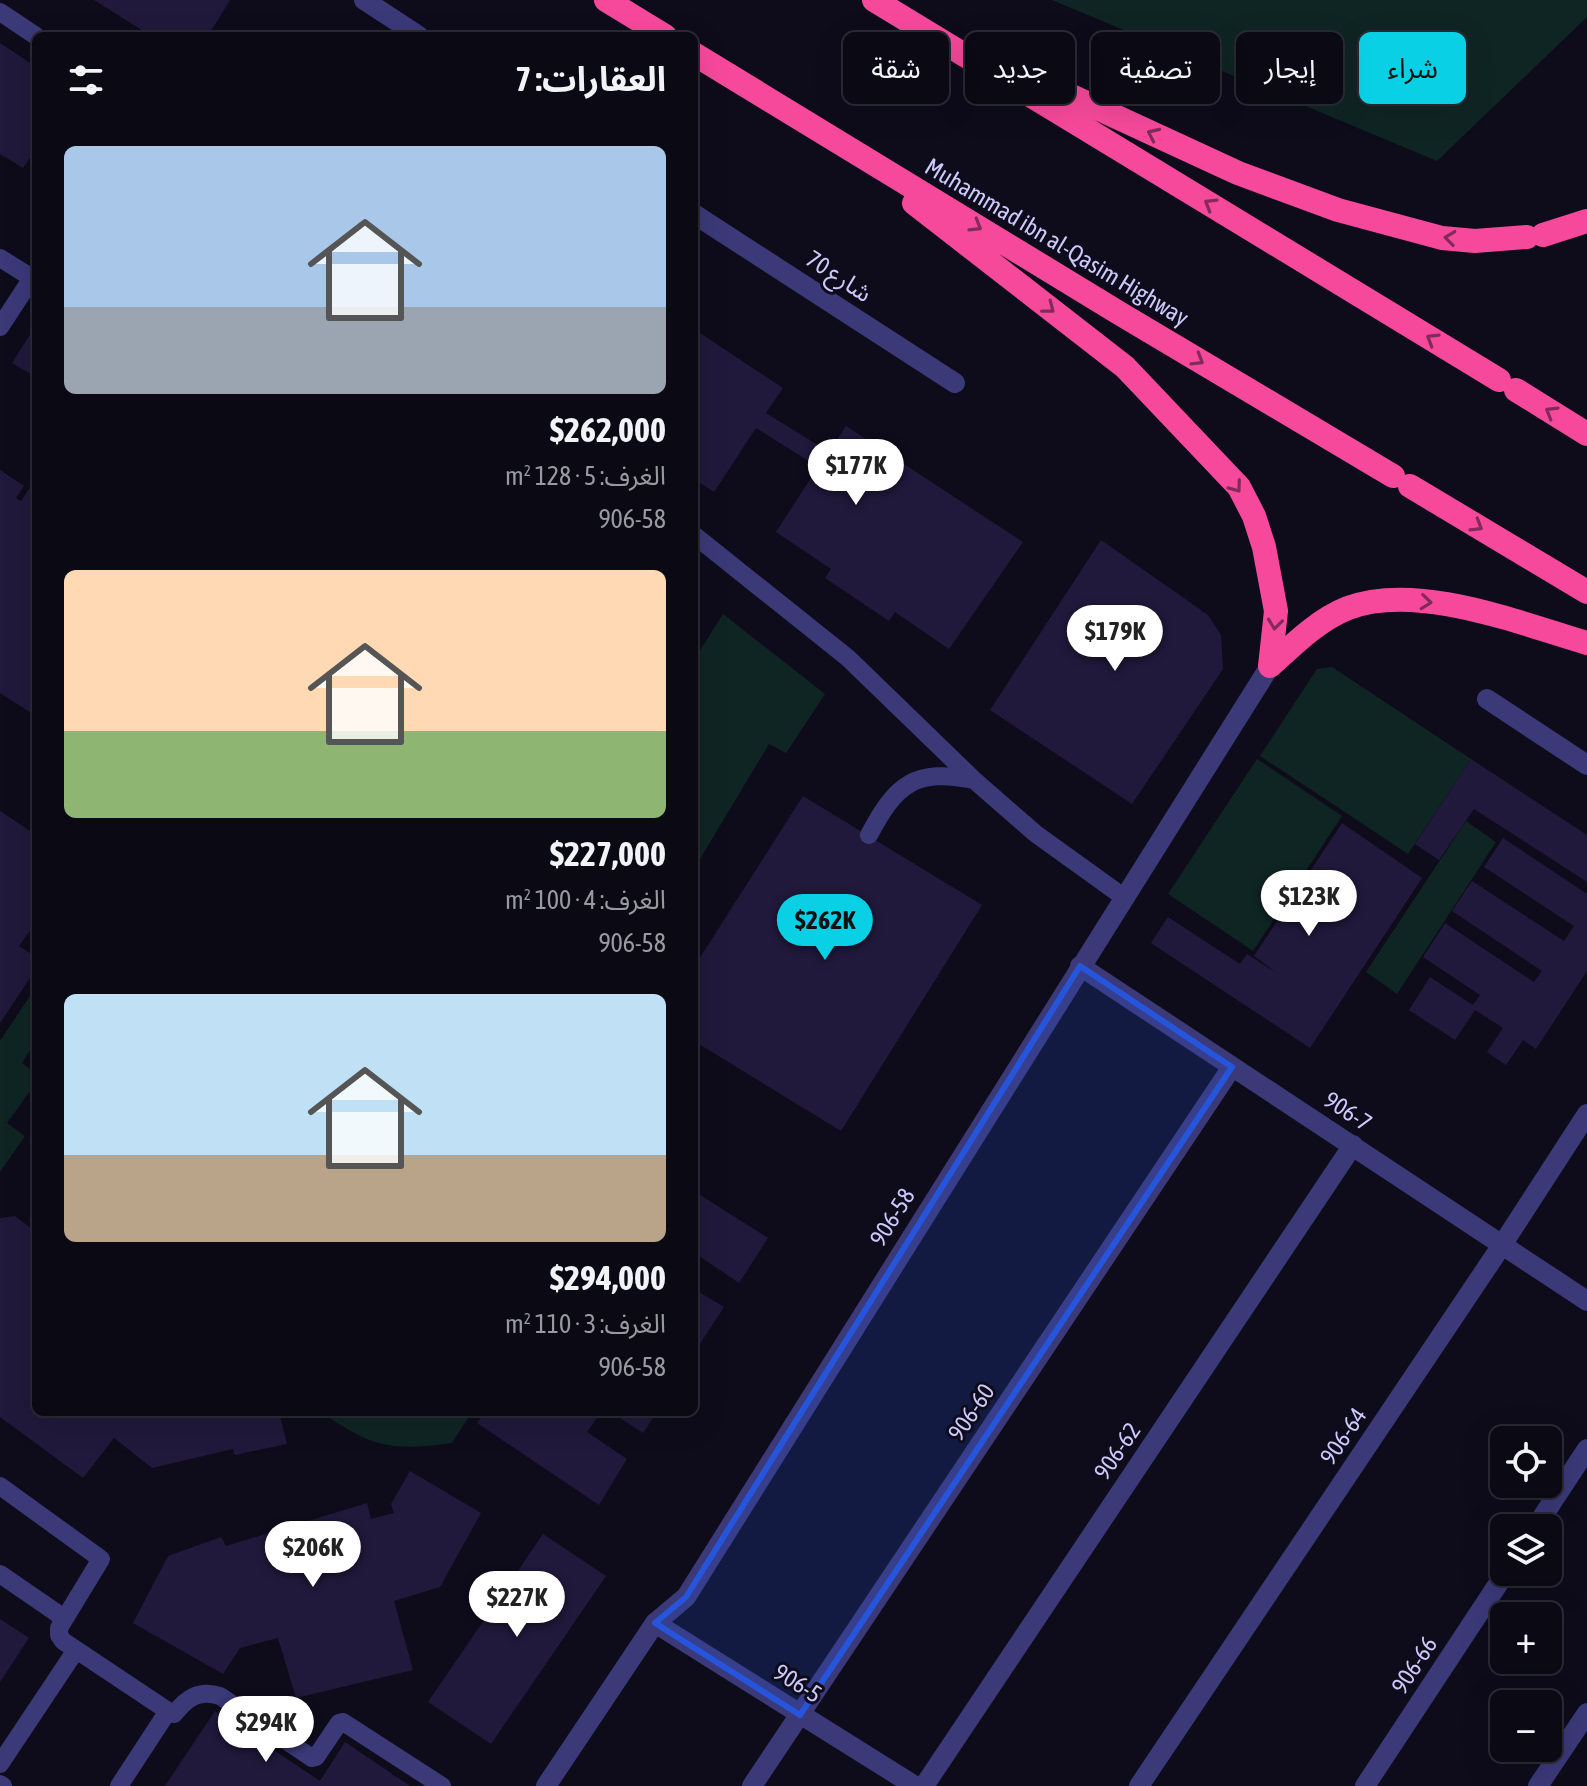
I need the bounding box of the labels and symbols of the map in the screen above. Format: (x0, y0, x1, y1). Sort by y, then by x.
one-way arrow (1146, 128, 1161, 144)
street label: Muhammad ibn al-Qasim Highway (920, 153, 1194, 332)
one-way arrow (1204, 198, 1219, 214)
one-way arrow (967, 216, 982, 231)
one-way arrow (1443, 230, 1456, 247)
street label: شارع 70 (799, 245, 877, 310)
one-way arrow (1040, 299, 1055, 313)
one-way arrow (1426, 334, 1441, 349)
one-way arrow (1189, 350, 1204, 366)
one-way arrow (1545, 406, 1560, 422)
pin: $177K (800, 439, 912, 507)
one-way arrow (1226, 478, 1241, 493)
one-way arrow (1468, 517, 1483, 532)
one-way arrow (1420, 593, 1433, 610)
pin: $179K (1059, 605, 1171, 673)
one-way arrow (1266, 618, 1283, 631)
pin: $123K (1253, 870, 1365, 938)
pin: $262K (769, 894, 881, 962)
street label: 906-7 (1319, 1086, 1377, 1136)
street label: 906-58 (864, 1183, 920, 1251)
street label: 906-60 (942, 1379, 1000, 1445)
street label: 906-64 (1314, 1403, 1372, 1469)
street label: 906-62 (1088, 1418, 1146, 1484)
pin: $206K (257, 1521, 369, 1589)
pin: $227K (461, 1571, 573, 1639)
street label: 906-66 (1386, 1631, 1442, 1699)
street label: 906-5 (769, 1658, 827, 1708)
pin: $294K (210, 1696, 322, 1764)

